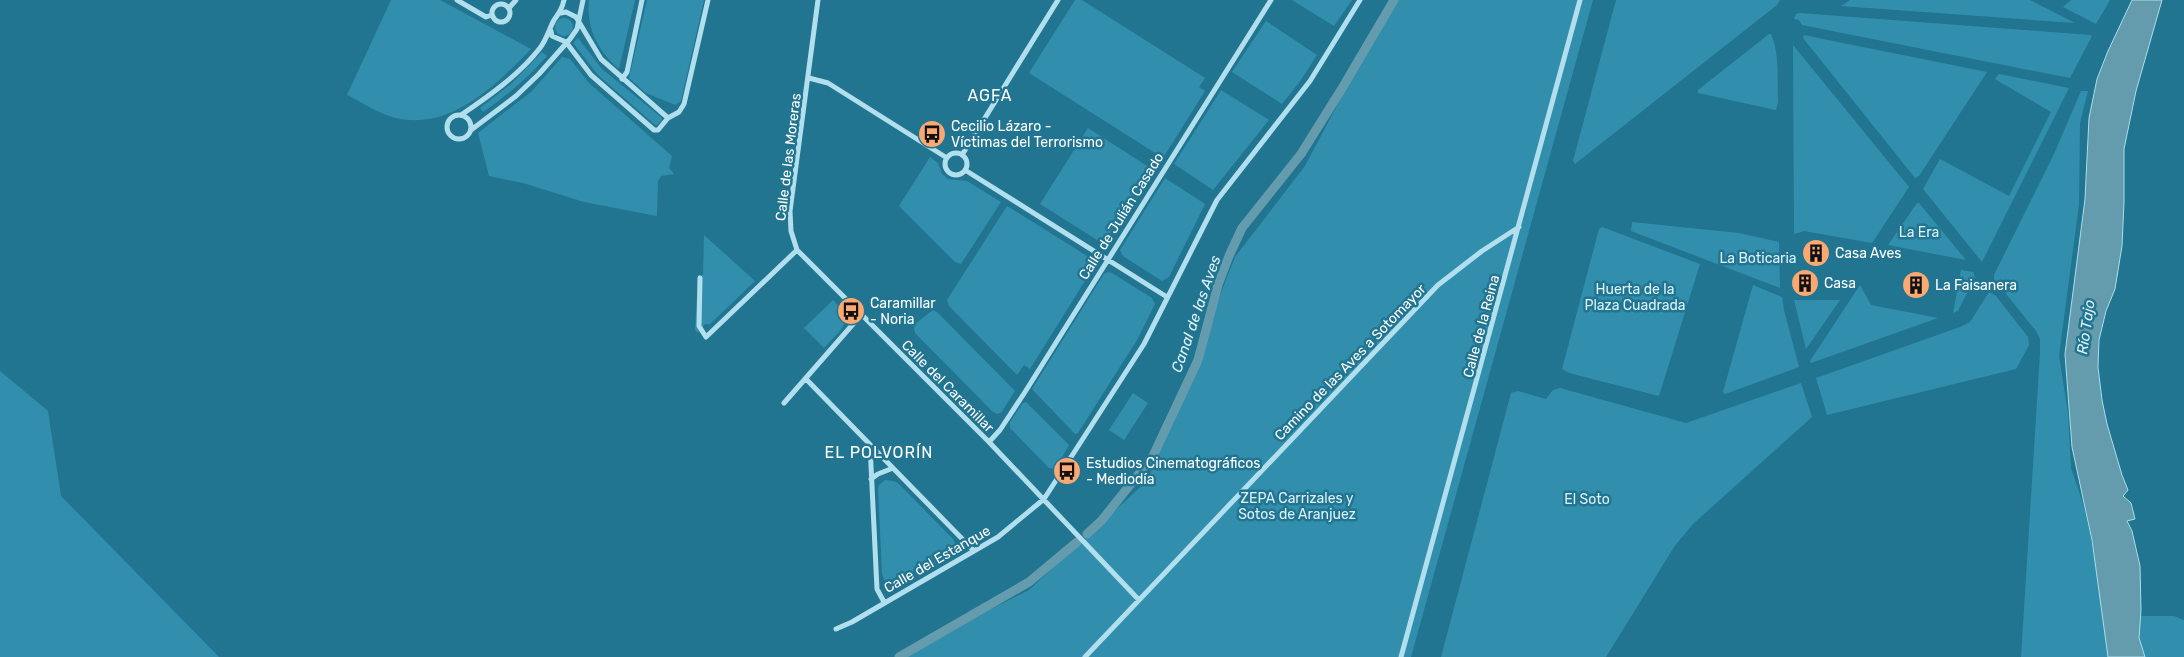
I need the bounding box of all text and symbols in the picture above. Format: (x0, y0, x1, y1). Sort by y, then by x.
district label: AGFA (968, 86, 1012, 105)
street label: Calle de las Moreras (772, 92, 805, 222)
place label: Cecilio Lázaro - Víctimas del Terrorismo (951, 118, 1103, 151)
bus stop icon: Cecilio Lázaro - Víctimas del Terrorismo (917, 119, 947, 149)
street label: Calle de Julián Casado (1075, 150, 1168, 283)
park label: La Era (1899, 224, 1939, 241)
building icon: Casa Aves (1801, 238, 1831, 268)
place label: Casa Aves (1835, 245, 1901, 262)
park label: La Boticaria (1719, 250, 1797, 267)
water label: Canal de las Aves (1168, 253, 1225, 375)
building icon: Casa (1790, 268, 1820, 298)
building icon: La Faisanera (1901, 270, 1931, 300)
street label: Calle de la Reina (1460, 273, 1503, 379)
place label: Casa (1824, 275, 1856, 292)
place label: La Faisanera (1935, 277, 2017, 294)
street label: Camino de las Aves a Sotomayor (1271, 280, 1430, 444)
park label: Huerta de la Plaza Cuadrada (1584, 281, 1686, 314)
place label: Caramillar - Noria (870, 295, 936, 328)
bus stop icon: Caramillar - Noria (836, 296, 866, 326)
water label: Río Tajo (2073, 298, 2099, 356)
street label: Calle del Caramillar (898, 337, 998, 437)
district label: EL POLVORÍN (825, 443, 933, 462)
place label: Estudios Cinematográficos - Mediodía (1086, 455, 1260, 488)
bus stop icon: Estudios Cinematográficos - Mediodía (1052, 456, 1082, 486)
park label: ZEPA Carrizales y Sotos de Aranjuez (1238, 490, 1356, 523)
park label: El Soto (1564, 491, 1610, 508)
street label: Calle del Estanque (881, 522, 994, 597)

